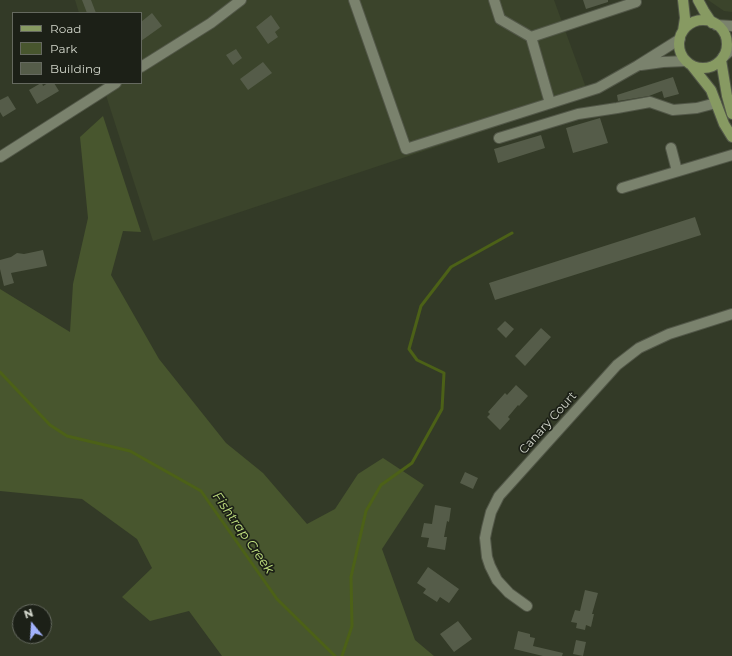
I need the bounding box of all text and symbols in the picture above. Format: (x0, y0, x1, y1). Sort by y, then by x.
legend (12, 12, 142, 84)
text: Road (50, 21, 81, 36)
text: Park (50, 41, 77, 56)
text: Building (50, 61, 101, 76)
street label: Canary Court (516, 389, 580, 457)
water label: Fishtrap Creek (209, 489, 277, 577)
north arrow (12, 604, 52, 644)
text: N (22, 606, 35, 622)

